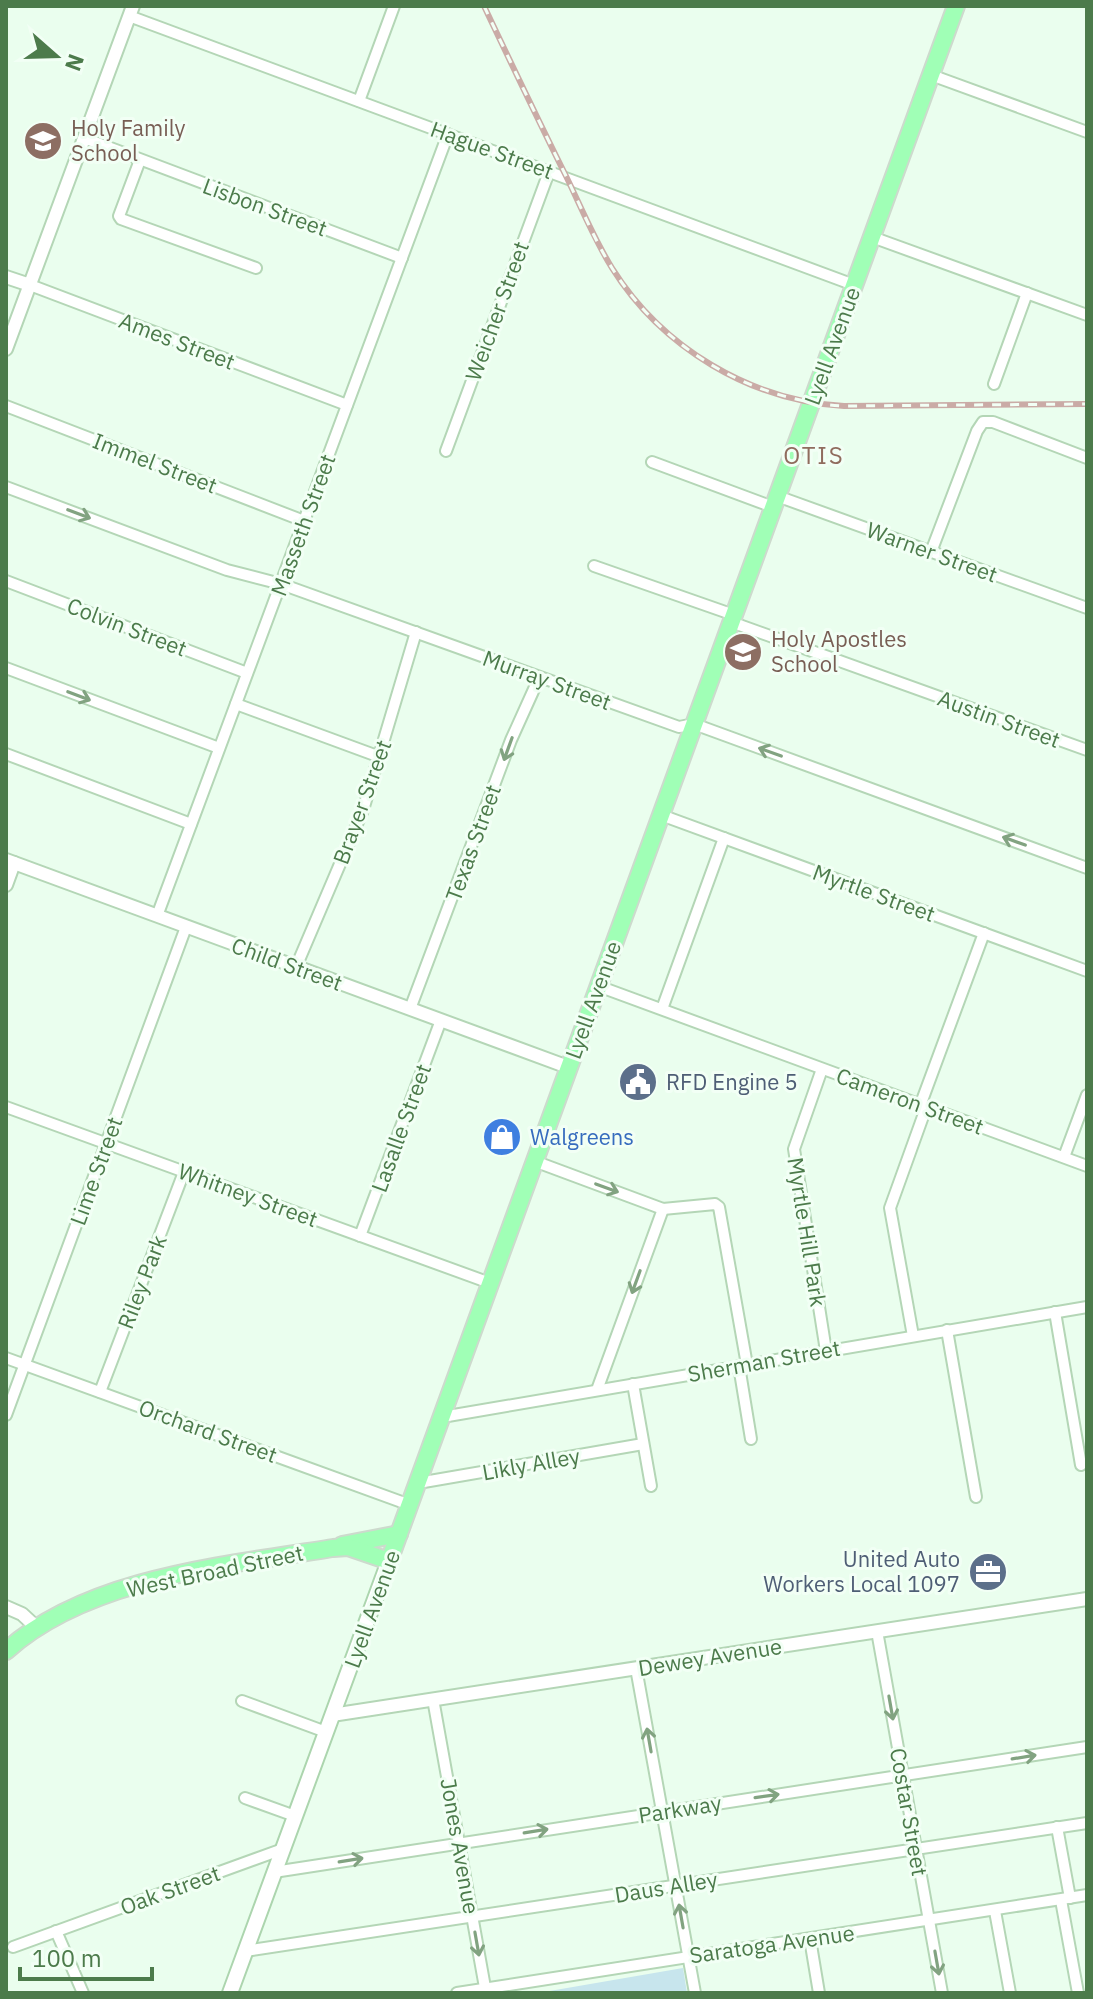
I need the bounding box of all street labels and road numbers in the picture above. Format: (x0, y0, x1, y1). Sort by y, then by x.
street label: Hague Street (427, 114, 558, 185)
street label: Lisbon Street (199, 171, 331, 242)
street label: Weicher Street (458, 237, 535, 384)
street label: Lyell Avenue (797, 283, 866, 409)
street label: Ames Street (115, 305, 239, 376)
street label: Immel Street (89, 426, 221, 500)
street label: Masseth Street (263, 450, 342, 600)
street label: Warner Street (863, 514, 1002, 589)
street label: Colvin Street (63, 590, 191, 663)
street label: Murray Street (479, 643, 615, 716)
street label: Austin Street (934, 683, 1064, 754)
street label: Brayer Street (326, 736, 397, 868)
street label: Texas Street (438, 780, 507, 905)
street label: Myrtle Street (809, 857, 939, 928)
street label: Child Street (228, 930, 347, 997)
street label: Lyell Avenue (558, 937, 627, 1063)
street label: Lasalle Street (364, 1060, 437, 1196)
street label: Cameron Street (832, 1060, 988, 1141)
street label: Lime Street (63, 1113, 129, 1229)
street label: Myrtle Hill Park (781, 1155, 834, 1309)
street label: Whitney Street (174, 1156, 322, 1233)
street label: Riley Park (110, 1230, 173, 1333)
street label: Sherman Street (685, 1333, 842, 1388)
street label: Orchard Street (135, 1392, 281, 1469)
street label: Likly Alley (480, 1441, 582, 1486)
street label: West Broad Street (124, 1538, 306, 1603)
street label: Lyell Avenue (337, 1546, 406, 1672)
street label: Dewey Avenue (636, 1631, 784, 1682)
street label: Costar Street (884, 1746, 935, 1878)
street label: Jones Avenue (434, 1776, 487, 1916)
street label: Parkway (636, 1788, 724, 1829)
street label: Oak Street (116, 1858, 224, 1921)
street label: Daus Alley (612, 1864, 719, 1909)
street label: Saratoga Avenue (688, 1918, 856, 1969)

